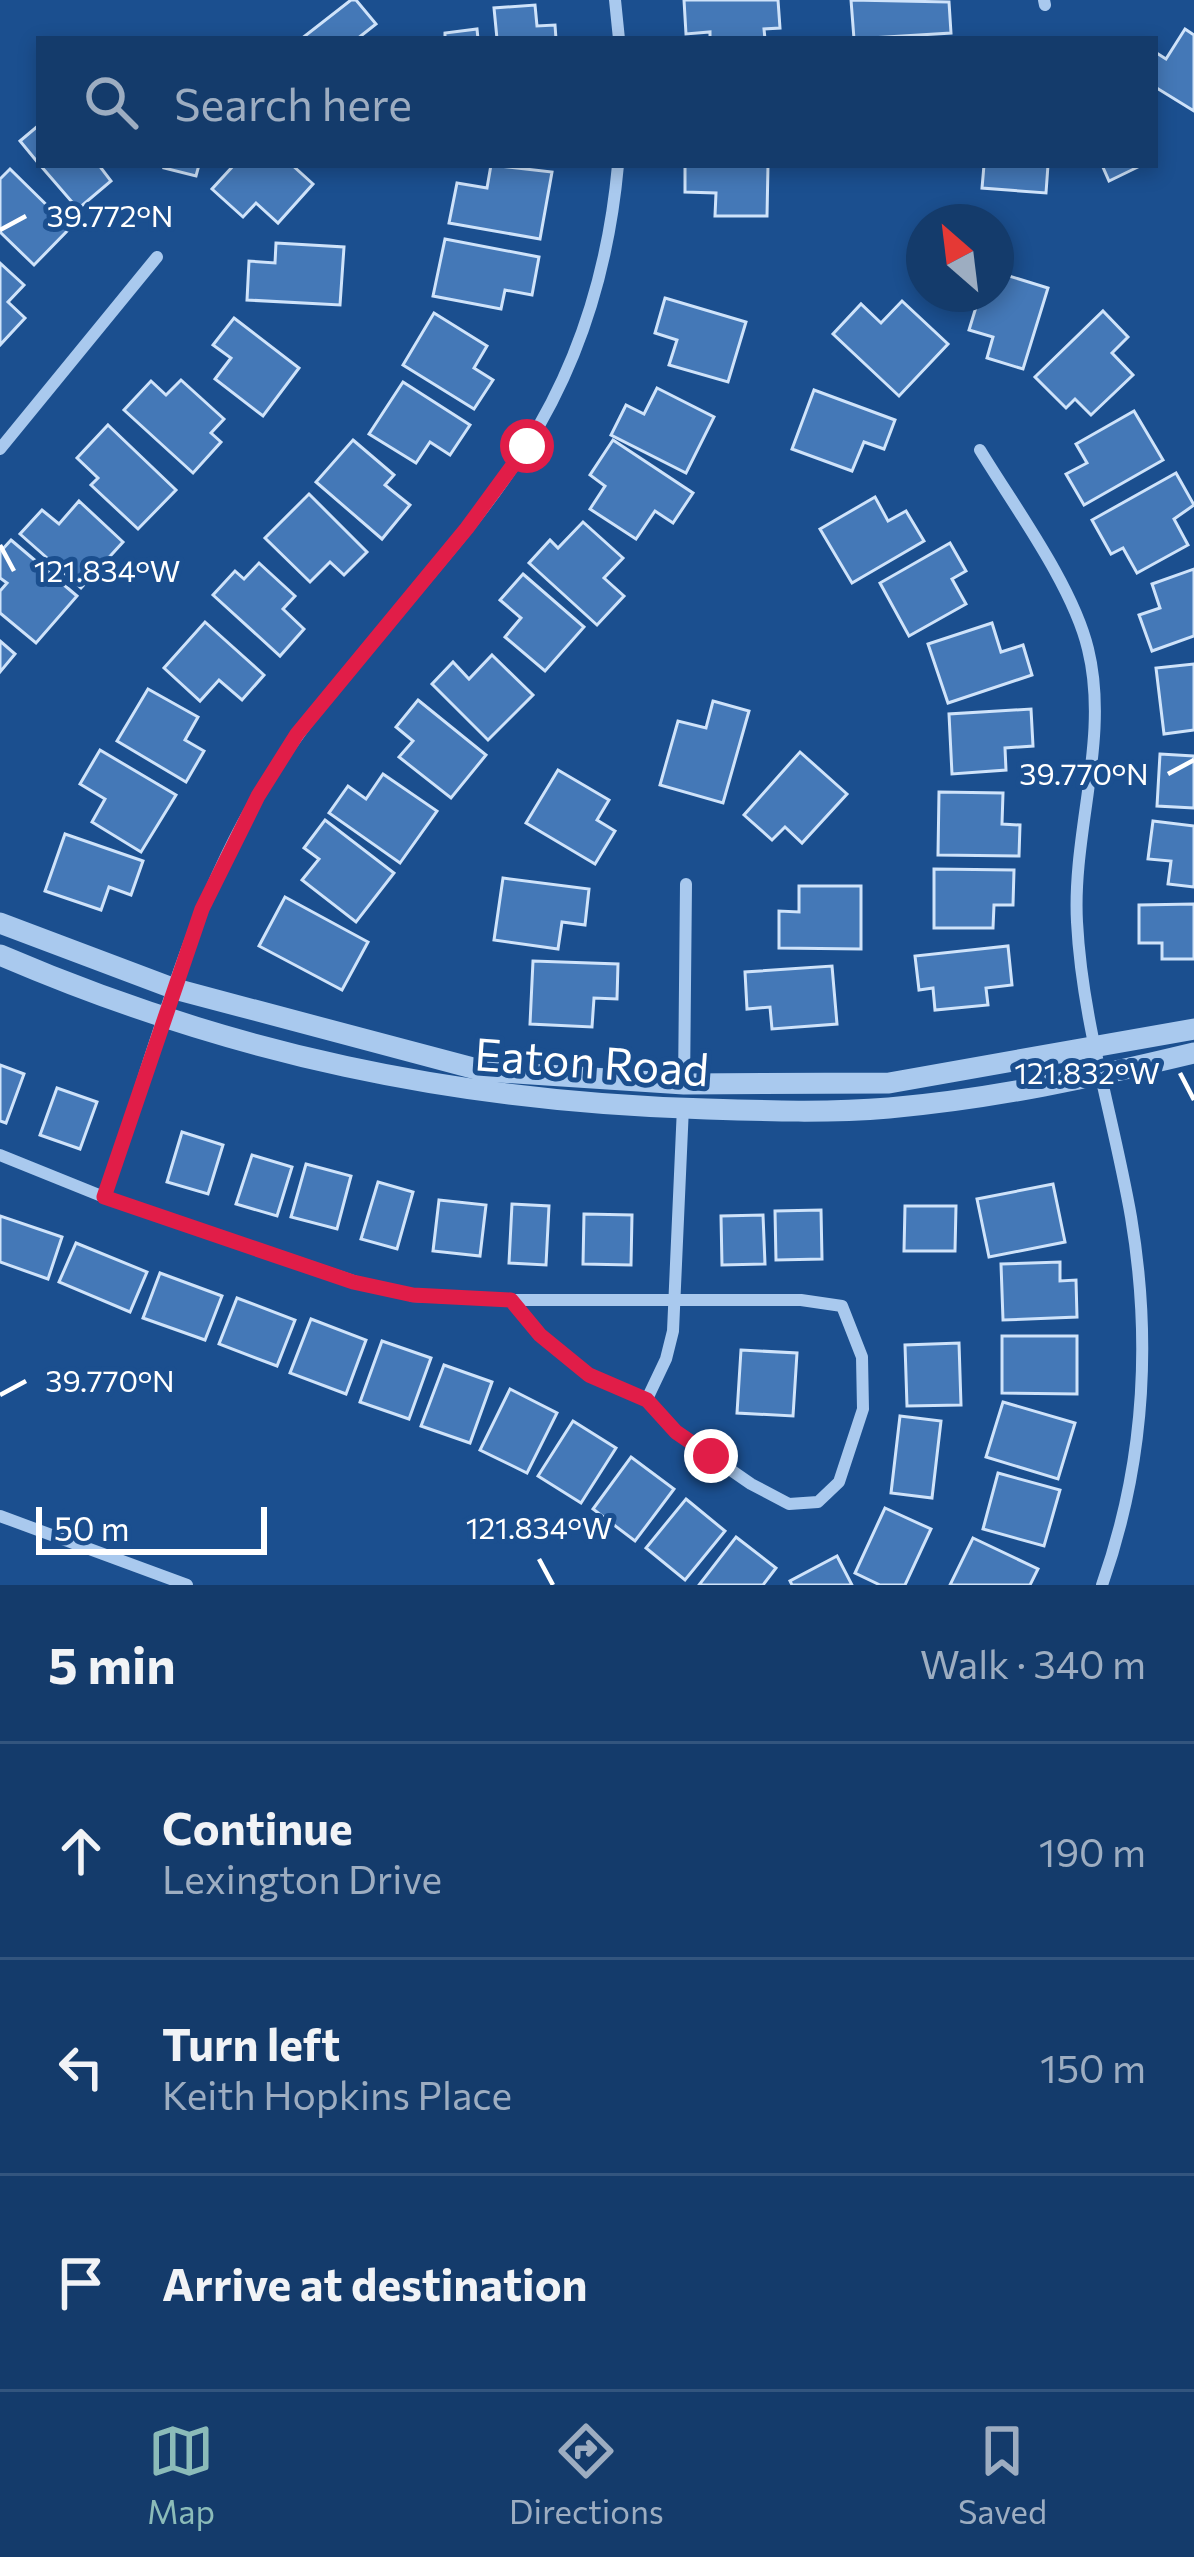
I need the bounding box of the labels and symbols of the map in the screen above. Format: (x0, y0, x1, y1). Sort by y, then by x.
text: 39.772°N (47, 196, 173, 233)
north arrow (906, 204, 1014, 312)
route start (500, 419, 554, 473)
text: 121.834°W (34, 551, 180, 588)
text: 39.770°N (1019, 754, 1149, 791)
street label: Eaton Road (473, 1024, 711, 1096)
text: 121.832°W (1014, 1053, 1160, 1090)
text: 39.770°N (45, 1361, 175, 1398)
route end (684, 1429, 738, 1483)
scale bar (36, 1501, 267, 1554)
text: 121.834°W (466, 1508, 612, 1545)

